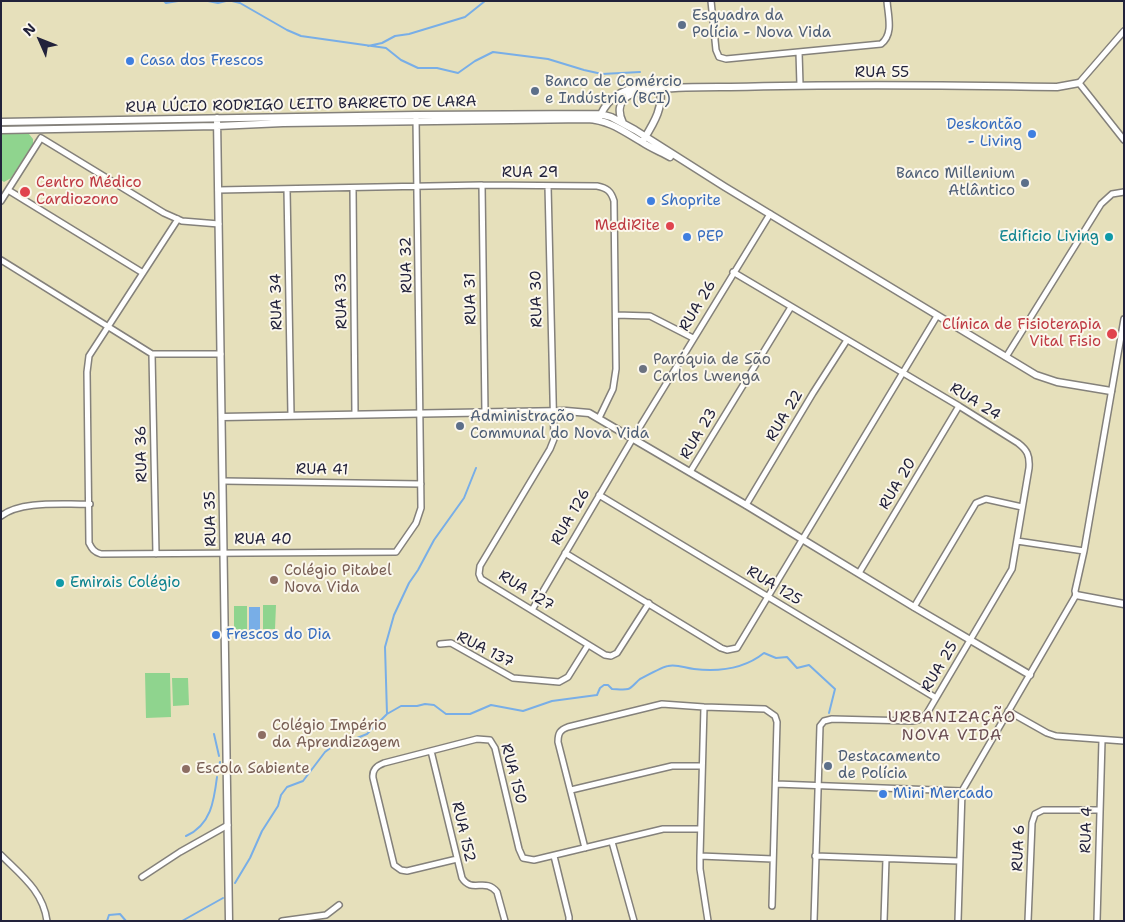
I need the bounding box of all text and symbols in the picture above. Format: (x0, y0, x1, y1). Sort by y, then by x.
place label: Esquadra da Polícia - Nova Vida (692, 7, 831, 42)
north arrow (15, 15, 65, 65)
text: N (19, 19, 40, 40)
marker: Esquadra da Polícia - Nova Vida (676, 19, 688, 31)
place label: Casa dos Frescos (140, 52, 264, 70)
marker: Casa dos Frescos (124, 55, 136, 67)
street label: RUA 55 (855, 64, 909, 82)
place label: Banco de Comércio e Indústria (BCI) (545, 73, 682, 108)
marker: Banco de Comércio e Indústria (BCI) (529, 85, 541, 97)
street label: RUA LÚCIO RODRIGO LEITO BARRETO DE LARA (125, 93, 477, 117)
place label: Deskontão - Living (946, 116, 1022, 151)
marker: Deskontão - Living (1026, 128, 1038, 140)
street label: RUA 29 (502, 164, 558, 182)
place label: Banco Millenium Atlântico (896, 165, 1015, 200)
place label: Centro Médico Cardiozono (36, 174, 142, 209)
marker: Banco Millenium Atlântico (1019, 177, 1031, 189)
marker: Centro Médico Cardiozono (18, 185, 32, 199)
place label: Shoprite (661, 192, 721, 210)
marker: Shoprite (645, 195, 657, 207)
place label: MediRite (595, 217, 660, 235)
marker: MediRite (664, 220, 676, 232)
place label: PEP (697, 228, 723, 246)
place label: Edificio Living (999, 228, 1099, 246)
marker: PEP (681, 231, 693, 243)
marker: Edificio Living (1103, 231, 1115, 243)
street label: RUA 32 (398, 237, 416, 293)
street label: RUA 30 (528, 270, 546, 328)
street label: RUA 34 (268, 273, 286, 331)
street label: RUA 33 (333, 273, 351, 329)
street label: RUA 31 (462, 273, 480, 325)
street label: RUA 26 (676, 277, 720, 335)
place label: Clínica de Fisioterapia Vital Fisio (942, 316, 1101, 351)
marker: Clínica de Fisioterapia Vital Fisio (1105, 327, 1119, 341)
place label: Paróquia de São Carlos Lwenga (653, 351, 771, 386)
marker: Paróquia de São Carlos Lwenga (637, 363, 649, 375)
street label: RUA 24 (946, 379, 1004, 425)
street label: RUA 22 (763, 387, 807, 445)
street label: RUA 23 (677, 405, 721, 463)
place label: Administração Communal do Nova Vida (470, 408, 649, 443)
marker: Administração Communal do Nova Vida (454, 420, 466, 432)
street label: RUA 36 (133, 425, 151, 483)
street label: RUA 20 (876, 455, 920, 513)
street label: RUA 41 (296, 461, 348, 479)
street label: RUA 126 (548, 486, 594, 548)
street label: RUA 35 (202, 491, 220, 547)
street label: RUA 40 (234, 531, 292, 549)
place label: Colégio Pitabel Nova Vida (284, 562, 392, 597)
street label: RUA 125 (743, 563, 805, 609)
street label: RUA 127 (495, 567, 557, 615)
place label: Emirais Colégio (70, 574, 180, 592)
marker: Colégio Pitabel Nova Vida (268, 574, 280, 586)
marker: Emirais Colégio (54, 577, 66, 589)
place label: Frescos do Dia (226, 626, 331, 644)
street label: RUA 137 (453, 628, 517, 672)
marker: Frescos do Dia (210, 629, 222, 641)
street label: RUA 25 (918, 638, 962, 696)
district label: URBANIZAÇÃO NOVA VIDA (886, 708, 1018, 746)
place label: Colégio Império da Aprendizagem (272, 717, 400, 752)
marker: Colégio Império da Aprendizagem (256, 729, 268, 741)
street label: RUA 150 (496, 742, 530, 806)
place label: Destacamento de Polícia (838, 748, 941, 783)
place label: Escola Sabiente (196, 760, 310, 778)
marker: Destacamento de Polícia (822, 760, 834, 772)
marker: Escola Sabiente (180, 763, 192, 775)
place label: Mini Mercado (893, 785, 993, 803)
marker: Mini Mercado (877, 788, 889, 800)
street label: RUA 152 (447, 800, 479, 864)
street label: RUA 4 (1077, 806, 1097, 854)
street label: RUA 6 (1009, 824, 1029, 872)

